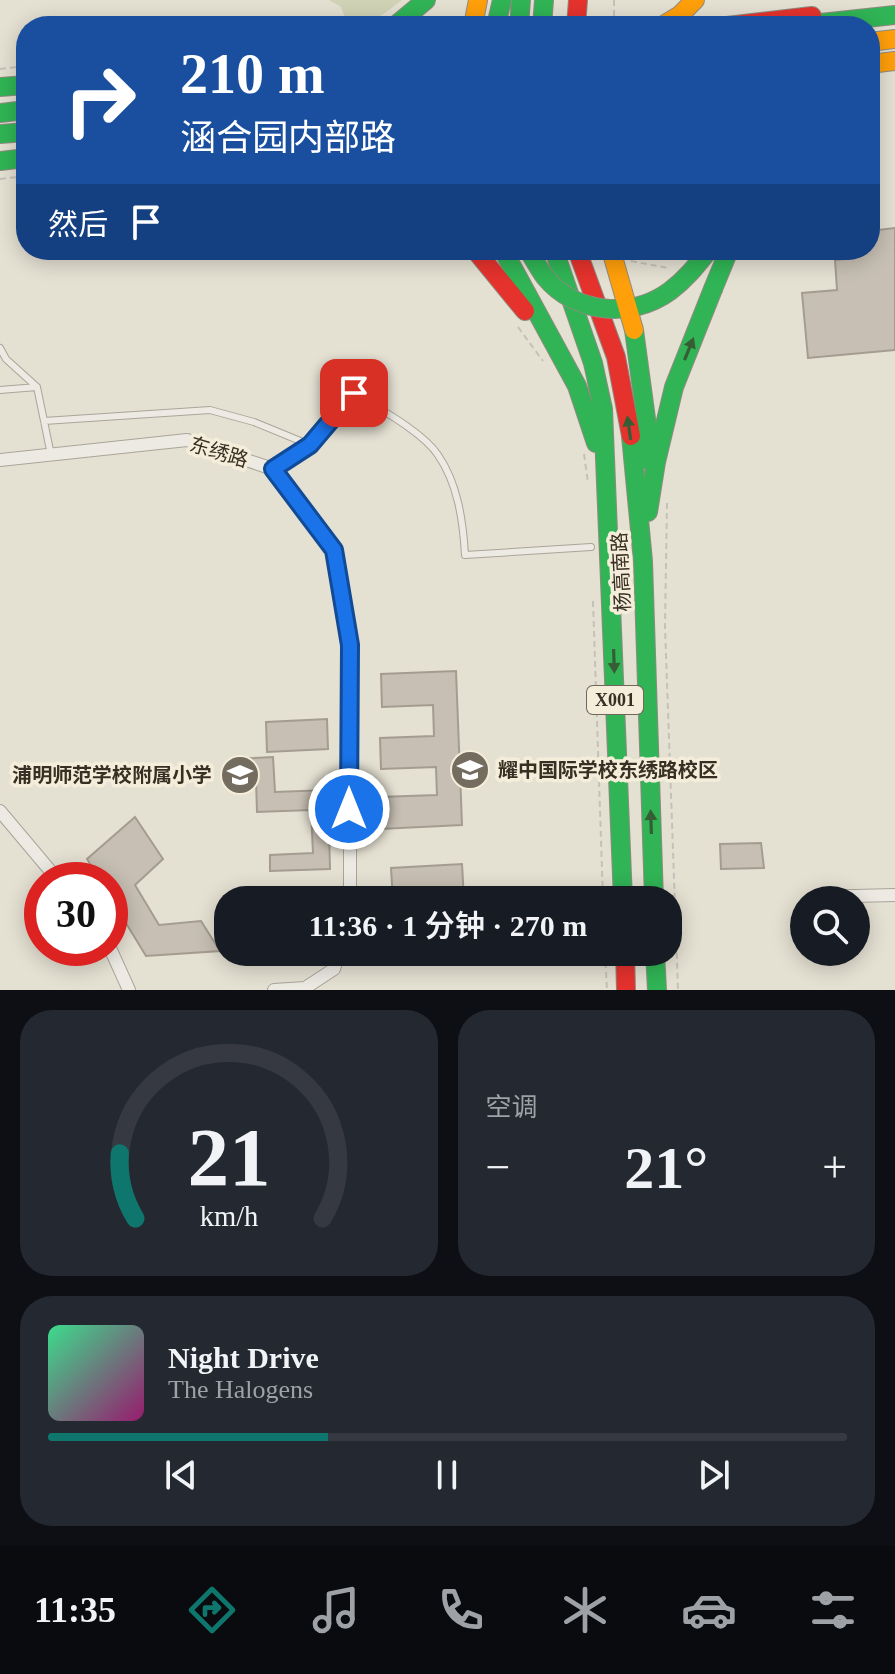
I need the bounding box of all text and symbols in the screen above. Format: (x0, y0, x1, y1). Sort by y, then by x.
text: 210 m (180, 43, 325, 105)
icon: right (48, 48, 152, 152)
text: 涵合园内部路 (180, 118, 396, 158)
icon: arrive (124, 200, 168, 244)
text: 然后 (48, 208, 108, 241)
one-way arrow (682, 337, 695, 361)
pin (320, 359, 388, 427)
icon: arrive (332, 371, 376, 415)
one-way arrow (622, 415, 635, 440)
street label: 东绣路 (187, 433, 251, 471)
street label: 杨高南路 (608, 531, 634, 613)
one-way arrow (607, 649, 620, 674)
road number: X001 (587, 686, 643, 714)
school or university icon: 耀中国际学校东绣路校区 (449, 749, 491, 791)
school or university icon: 浦明师范学校附属小学 (219, 754, 261, 796)
place label: 耀中国际学校东绣路校区 (498, 759, 718, 781)
place label: 浦明师范学校附属小学 (12, 764, 212, 786)
position arrow (307, 767, 391, 851)
one-way arrow (645, 809, 658, 834)
speed limit sign: 30 (24, 862, 128, 966)
map controls (790, 886, 870, 966)
button: search (790, 886, 870, 966)
text: 11:36 · 1 分钟 · 270 m (309, 909, 587, 942)
text: 空调 (486, 1093, 538, 1122)
text: 21 (187, 1111, 270, 1203)
text: 21° (624, 1135, 708, 1201)
text: − (486, 1143, 510, 1192)
text: + (822, 1143, 847, 1192)
text: km/h (199, 1201, 258, 1232)
text: Night Drive (168, 1341, 319, 1374)
text: The Halogens (168, 1375, 313, 1404)
icon: previous (159, 1453, 203, 1497)
icon: pause (425, 1453, 469, 1497)
icon: next (692, 1453, 736, 1497)
icon: directions (184, 1582, 240, 1638)
icon: music (308, 1582, 364, 1638)
icon: phone (433, 1582, 489, 1638)
icon: climate (557, 1582, 613, 1638)
icon: car (681, 1582, 737, 1638)
icon: filters (805, 1582, 861, 1638)
text: 11:35 (34, 1590, 116, 1630)

